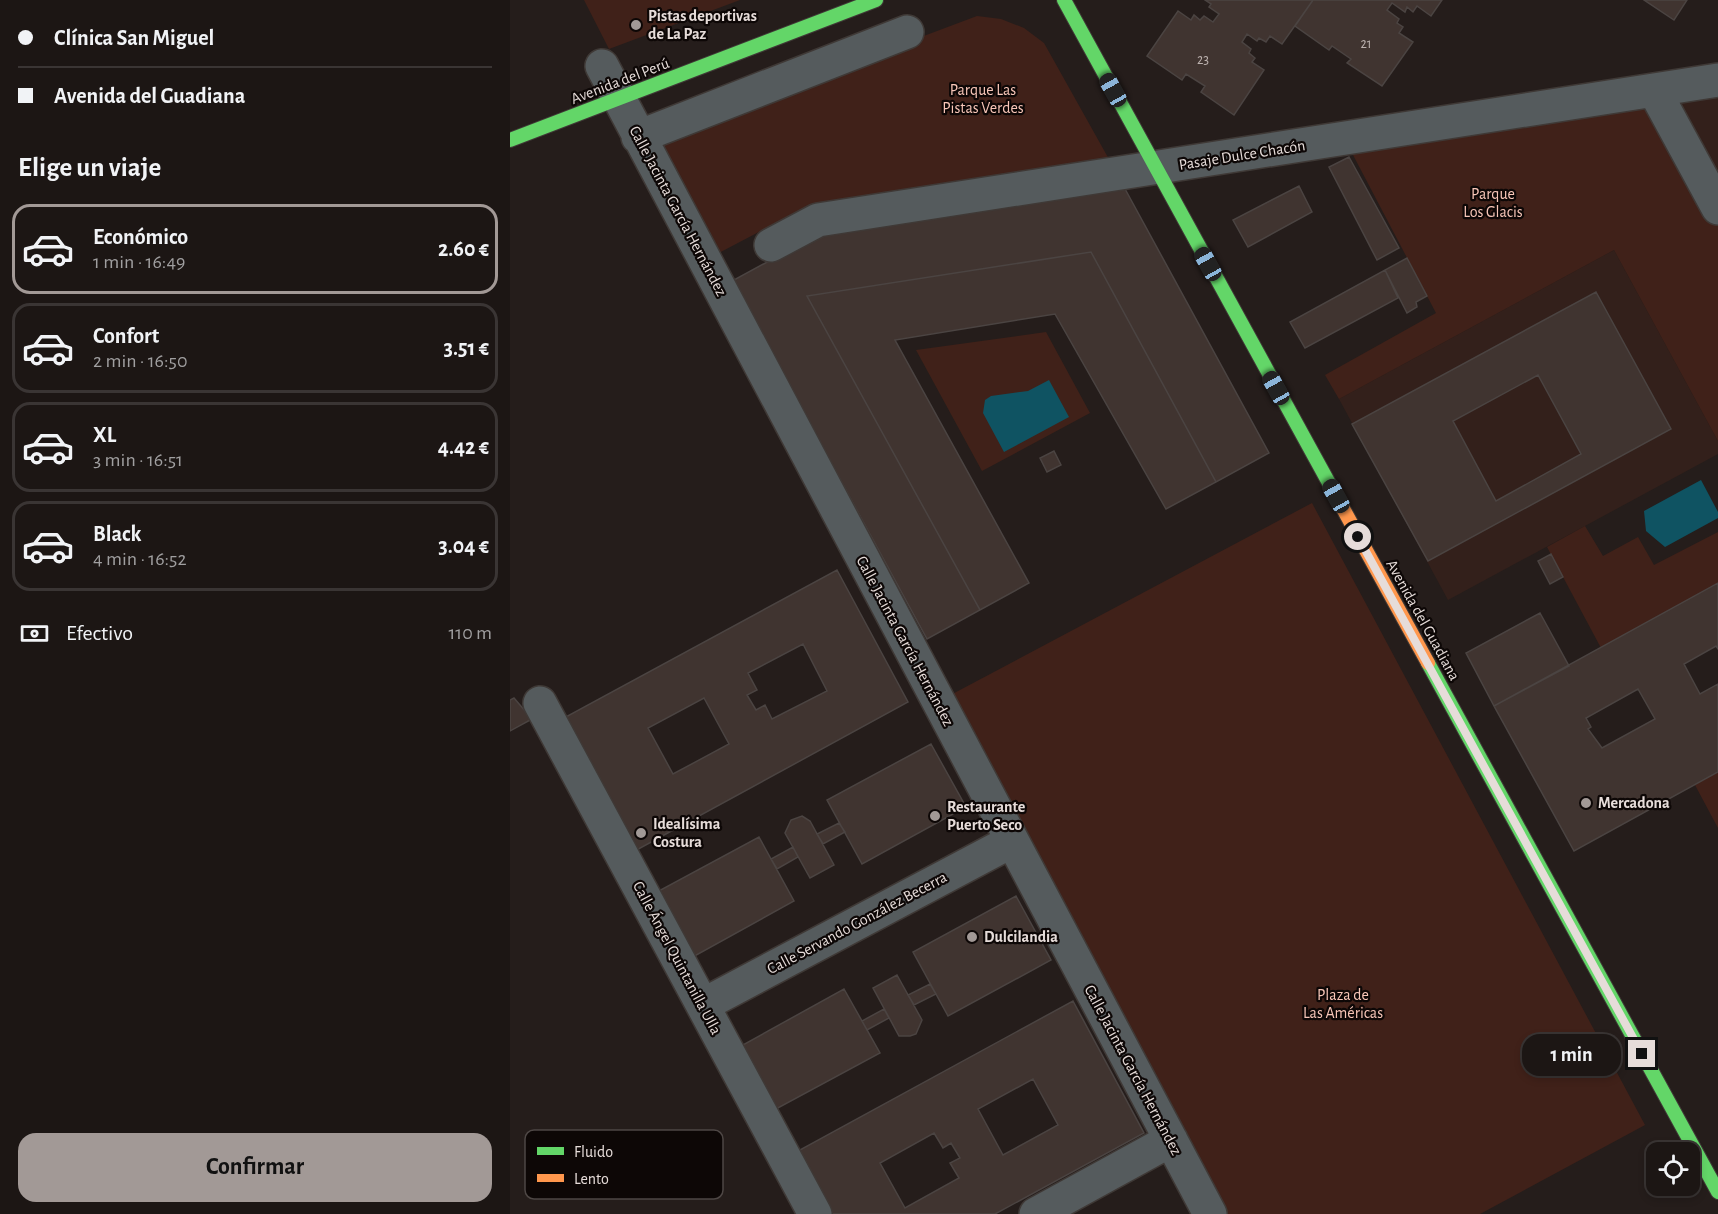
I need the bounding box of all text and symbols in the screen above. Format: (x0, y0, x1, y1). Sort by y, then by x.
place label: Pistas deportivas de La Paz (648, 8, 757, 42)
marker: Pistas deportivas de La Paz (629, 18, 643, 32)
text: Clínica San Miguel (54, 27, 214, 49)
house number: 21 (1360, 37, 1372, 51)
house number: 23 (1197, 53, 1209, 67)
street label: Avenida del Perú (569, 55, 671, 107)
car (1096, 70, 1130, 110)
park label: Parque Las Pistas Verdes (942, 82, 1024, 116)
text: Avenida del Guadiana (54, 85, 245, 107)
street label: Calle Jacinta García Hernández (626, 123, 730, 299)
street label: Pasaje Dulce Chacón (1178, 137, 1306, 174)
text: Elige un viaje (18, 154, 161, 181)
park label: Parque Los Glacis (1463, 186, 1523, 220)
icon: car (21, 222, 75, 276)
text: Económico (93, 226, 188, 248)
text: 2.60 € (438, 238, 489, 260)
car (1191, 244, 1225, 284)
text: 1 min · 16:49 (93, 252, 185, 272)
icon: car (21, 321, 75, 375)
text: Confort (93, 325, 159, 347)
text: 3.51 € (443, 337, 489, 359)
text: 2 min · 16:50 (93, 351, 188, 371)
car (1259, 368, 1293, 408)
icon: car (21, 420, 75, 474)
text: XL (93, 424, 116, 446)
text: 4.42 € (438, 436, 489, 458)
text: 3 min · 16:51 (93, 450, 183, 470)
car (1319, 476, 1353, 516)
icon: car (21, 519, 75, 573)
text: Black (93, 523, 141, 545)
route start (1344, 523, 1371, 550)
text: 3.04 € (438, 535, 489, 557)
text: 4 min · 16:52 (93, 549, 187, 569)
street label: Calle Jacinta García Hernández (853, 553, 957, 729)
street label: Avenida del Guadiana (1383, 557, 1463, 683)
icon: cash (18, 617, 51, 650)
text: Efectivo (66, 622, 133, 644)
text: 110 m (448, 623, 492, 643)
place label: Mercadona (1598, 795, 1670, 811)
marker: Mercadona (1579, 796, 1593, 810)
place label: Restaurante Puerto Seco (947, 799, 1026, 833)
marker: Restaurante Puerto Seco (928, 809, 942, 823)
place label: Idealísima Costura (653, 816, 721, 850)
marker: Idealísima Costura (634, 826, 648, 840)
street label: Calle Servando González Becerra (764, 869, 950, 977)
street label: Calle Ángel Quintanilla Ulla (629, 878, 726, 1038)
place label: Dulcilandia (984, 929, 1058, 945)
marker: Dulcilandia (965, 930, 979, 944)
street label: Calle Jacinta García Hernández (1081, 982, 1185, 1158)
park label: Plaza de Las Américas (1303, 987, 1383, 1021)
callout: 1 min (1522, 1033, 1621, 1075)
route end (1628, 1040, 1655, 1067)
text: 1 min (1550, 1045, 1593, 1065)
legend (525, 1130, 723, 1199)
button: Confirmar (18, 1133, 492, 1202)
map controls (1646, 1142, 1700, 1196)
button: locate (1646, 1142, 1700, 1196)
text: Fluido (574, 1144, 613, 1160)
text: Lento (574, 1171, 609, 1187)

